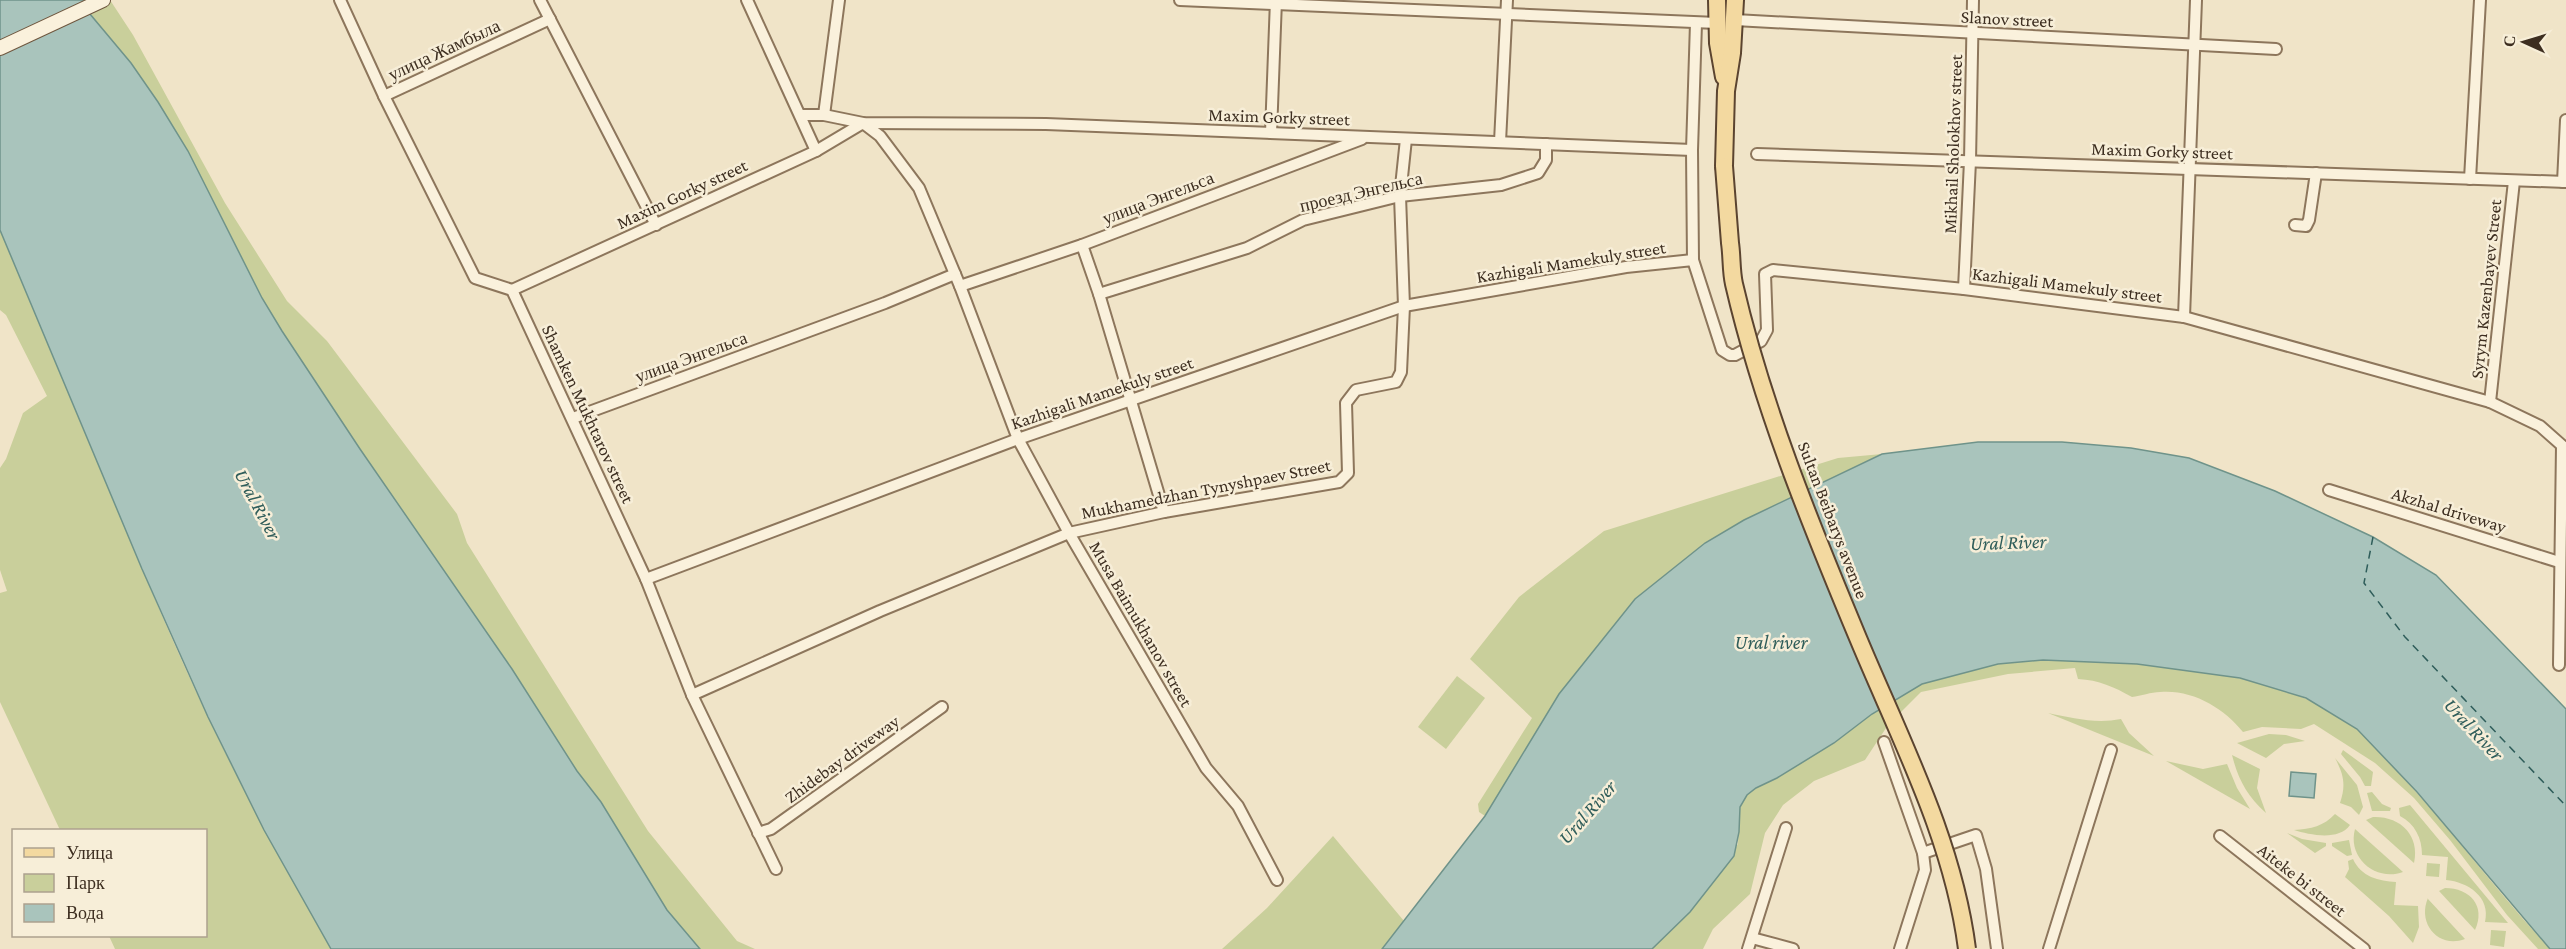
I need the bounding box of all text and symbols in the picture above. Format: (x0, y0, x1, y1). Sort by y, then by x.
street label: Slanov street (1960, 7, 2055, 31)
north arrow (2494, 12, 2554, 72)
street label: улица Жамбыла (385, 15, 503, 85)
text: С (2501, 35, 2518, 47)
street label: Mikhail Sholokhov street (1940, 53, 1966, 234)
street label: Maxim Gorky street (1208, 105, 1351, 130)
street label: Maxim Gorky street (2091, 139, 2234, 164)
street label: Maxim Gorky street (614, 155, 751, 233)
street label: улица Энгельса (1099, 168, 1217, 228)
street label: проезд Энгельса (1298, 168, 1424, 216)
street label: Syrym Kazenbayev Street (2467, 197, 2505, 380)
street label: Kazhigali Mamekuly street (1475, 237, 1668, 287)
street label: Kazhigali Mamekuly street (1971, 263, 2164, 307)
street label: Shamken Mukhtarov street (538, 322, 639, 507)
street label: улица Энгельса (632, 327, 750, 387)
street label: Kazhigali Mamekuly street (1008, 352, 1197, 434)
street label: Sultan Beibarys avenue (1794, 439, 1872, 601)
street label: Mukhamedzhan Tynyshpaev Street (1080, 455, 1333, 523)
water label: Ural River (230, 465, 286, 544)
street label: Akzhal driveway (2389, 483, 2509, 537)
water label: Ural River (1969, 530, 2048, 554)
street label: Musa Baimukhanov street (1085, 538, 1197, 711)
water label: Ural river (1735, 631, 1808, 653)
water label: Ural River (2440, 693, 2509, 765)
street label: Zhidebay driveway (781, 710, 904, 807)
water label: Ural River (1554, 775, 1621, 848)
legend (12, 829, 207, 937)
street label: Aiteke bi street (2254, 839, 2351, 921)
text: Улица (66, 843, 113, 863)
text: Парк (66, 873, 105, 893)
text: Вода (66, 903, 104, 923)

